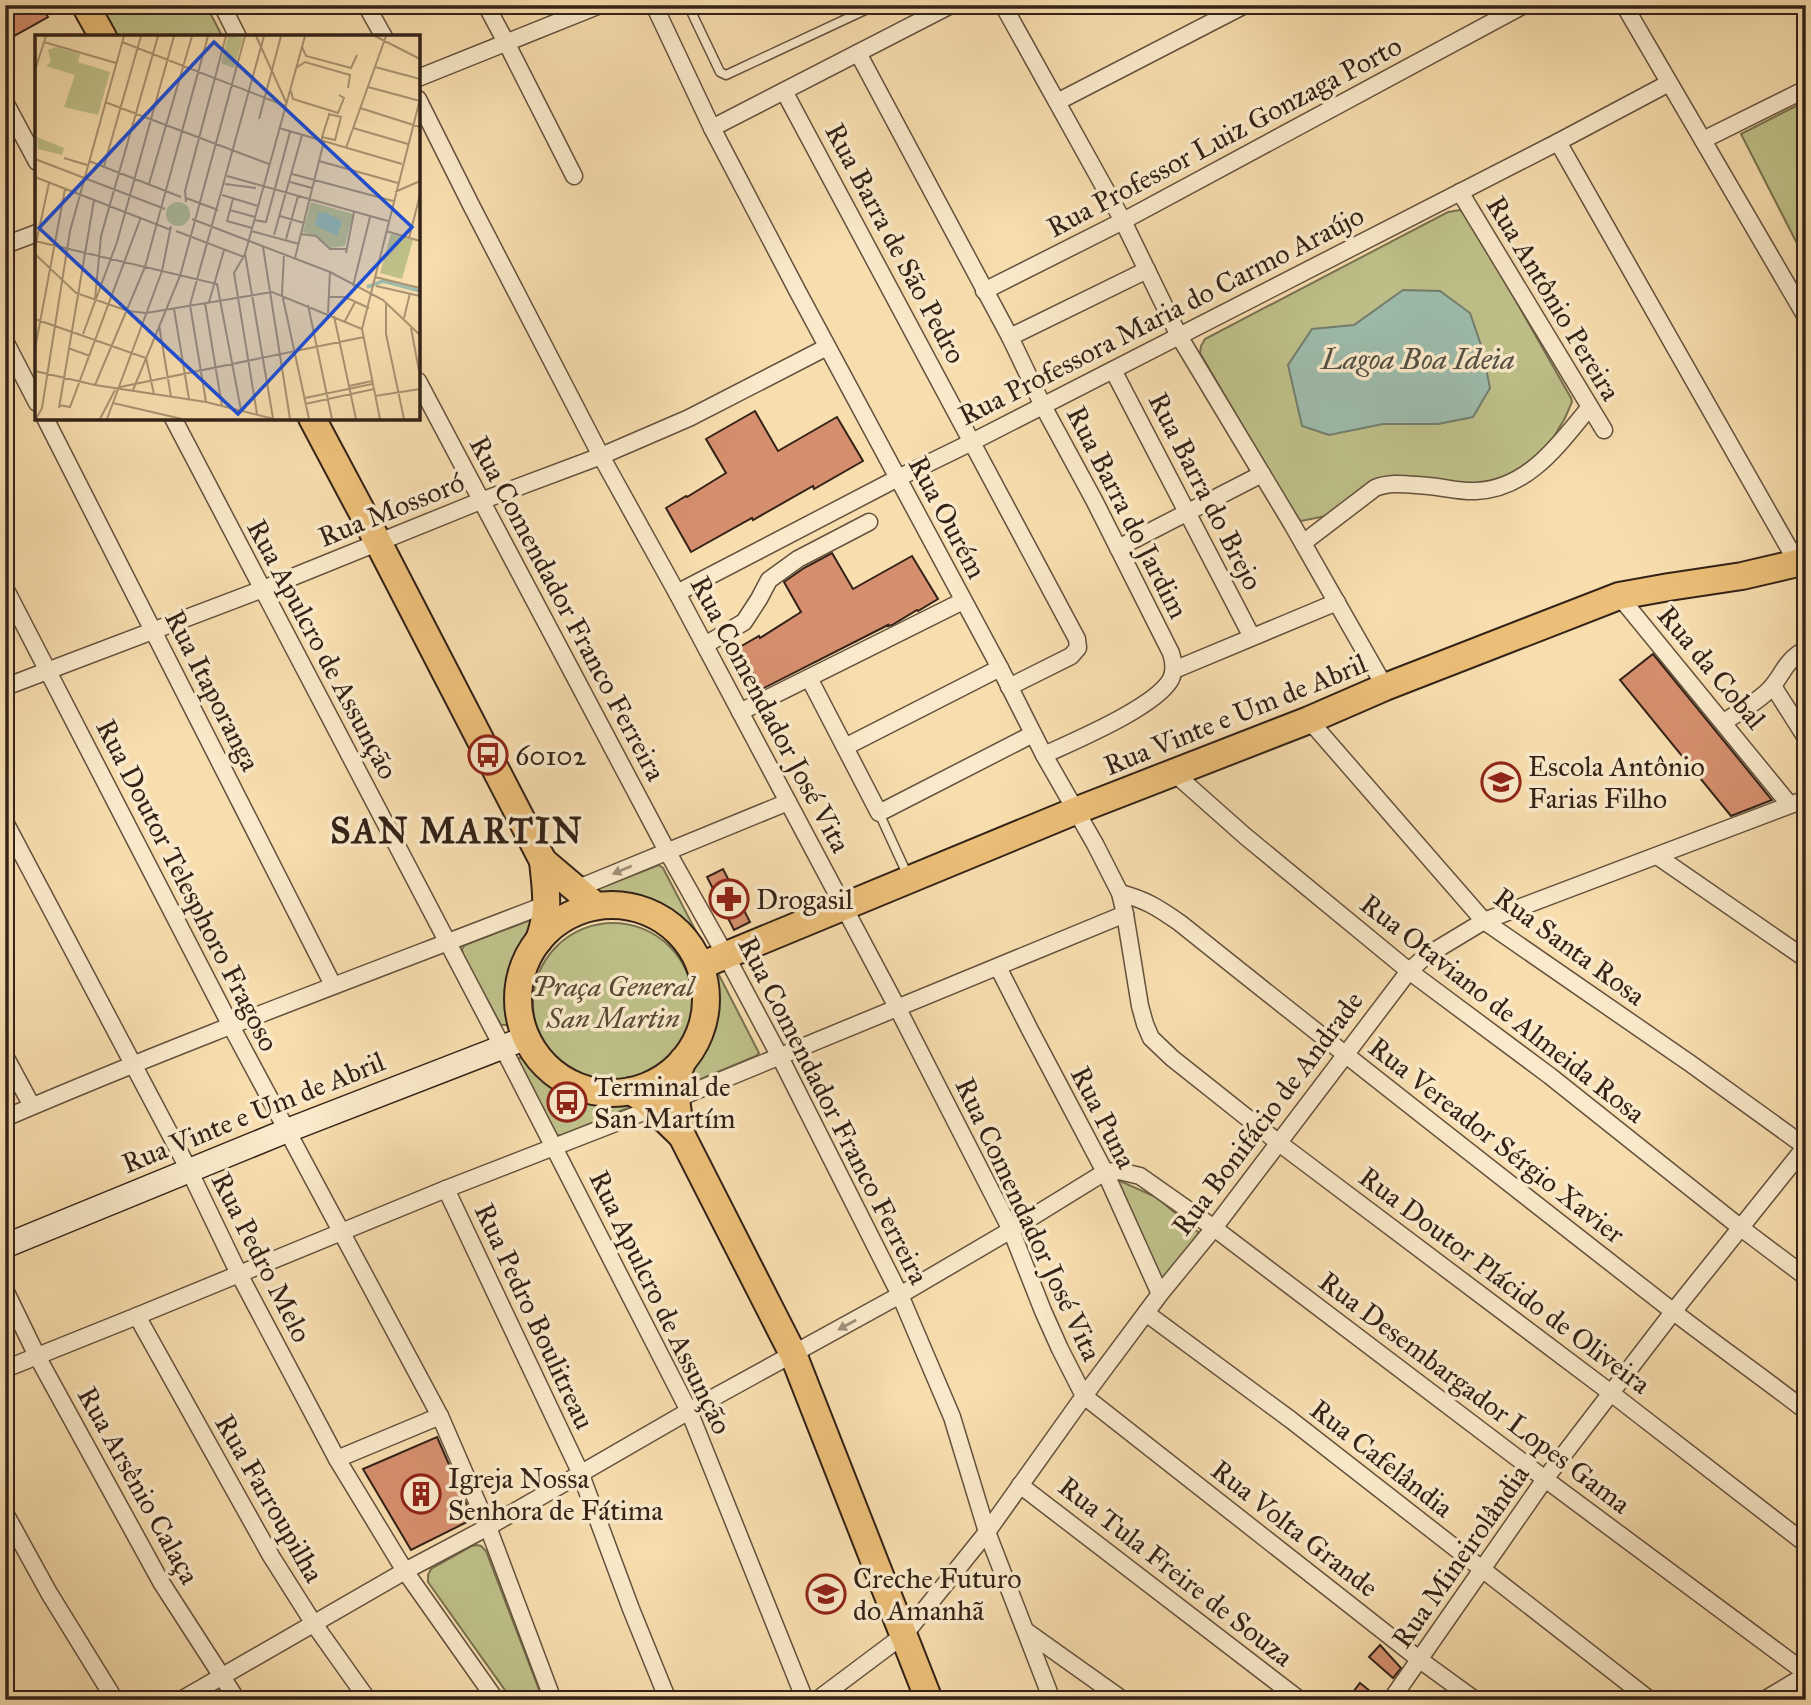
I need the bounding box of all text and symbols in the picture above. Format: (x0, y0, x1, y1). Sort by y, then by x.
street label: Rua Professor Luiz Gonzaga Porto (1041, 28, 1408, 245)
inset map (35, 35, 420, 420)
street label: Rua Barra de São Pedro (817, 117, 974, 369)
street label: Rua Antônio Pereira (1479, 190, 1629, 407)
street label: Rua Professora Maria do Carmo Araújo (953, 198, 1370, 433)
water label: Lagoa Boa Ideia (1319, 341, 1515, 377)
street label: Rua Barra do Brejo (1141, 386, 1270, 596)
street label: Rua Barra do Jardim (1059, 400, 1196, 624)
street label: Rua Comendador Franco Ferreira (462, 430, 674, 787)
street label: Rua Ourém (901, 450, 994, 585)
street label: Rua Mossoró (313, 464, 469, 555)
street label: Rua Apulcro de Assunção (239, 513, 406, 785)
street label: Rua Comendador José Vita (683, 570, 858, 859)
street label: Rua da Cobal (1650, 598, 1774, 737)
street label: Rua Itaporanga (157, 604, 268, 777)
street label: Rua Vinte e Um de Abril (1099, 646, 1372, 783)
street label: Rua Doutor Telesphoro Fragoso (88, 713, 287, 1057)
bus stop icon: 60102 (467, 734, 509, 776)
place label: 60102 (515, 738, 587, 773)
place label: Escola Antônio Farias Filho (1528, 749, 1705, 816)
school or university icon: Escola Antônio Farias Filho (1480, 761, 1522, 803)
district label: SAN MARTIN (330, 810, 584, 853)
one-way arrow (611, 865, 632, 876)
pharmacy icon: Drogasil (708, 878, 750, 920)
street label: Rua Santa Rosa (1487, 880, 1652, 1013)
place label: Drogasil (756, 882, 854, 917)
street label: Rua Otaviano de Almeida Rosa (1353, 886, 1652, 1131)
street label: Rua Comendador Franco Ferreira (730, 930, 937, 1290)
park label: Praça General San Martin (532, 969, 697, 1036)
street label: Rua Bonifácio de Andrade (1164, 984, 1371, 1242)
street label: Rua Vereador Sérgio Xavier (1362, 1029, 1632, 1252)
street label: Rua Vinte e Um de Abril (117, 1044, 390, 1181)
street label: Rua Puna (1063, 1060, 1144, 1174)
place label: Terminal de San Martím (594, 1069, 735, 1136)
street label: Rua Comendador José Vita (948, 1072, 1110, 1366)
bus stop icon: Terminal de San Martím (546, 1081, 588, 1123)
street label: Rua Doutor Plácido de Oliveira (1352, 1159, 1658, 1402)
street label: Rua Apulcro de Assunção (581, 1165, 740, 1440)
street label: Rua Pedro Melo (204, 1166, 319, 1348)
street label: Rua Pedro Boulitreau (467, 1198, 602, 1435)
street label: Rua Desembargador Lopes Gama (1312, 1264, 1638, 1521)
one-way arrow (837, 1319, 856, 1331)
street label: Rua Arsênio Calaça (70, 1380, 207, 1590)
street label: Rua Cafelândia (1303, 1392, 1460, 1525)
street label: Rua Farroupilha (207, 1408, 332, 1589)
street label: Rua Volta Grande (1204, 1452, 1385, 1605)
street label: Rua Mineirolândia (1384, 1458, 1537, 1655)
place label: Igreja Nossa Senhora de Fátima (448, 1461, 663, 1528)
street label: Rua Tula Freire de Souza (1051, 1469, 1300, 1674)
building icon: Igreja Nossa Senhora de Fátima (400, 1473, 442, 1515)
place label: Creche Futuro do Amanhã (853, 1561, 1021, 1628)
school or university icon: Creche Futuro do Amanhã (805, 1573, 847, 1615)

